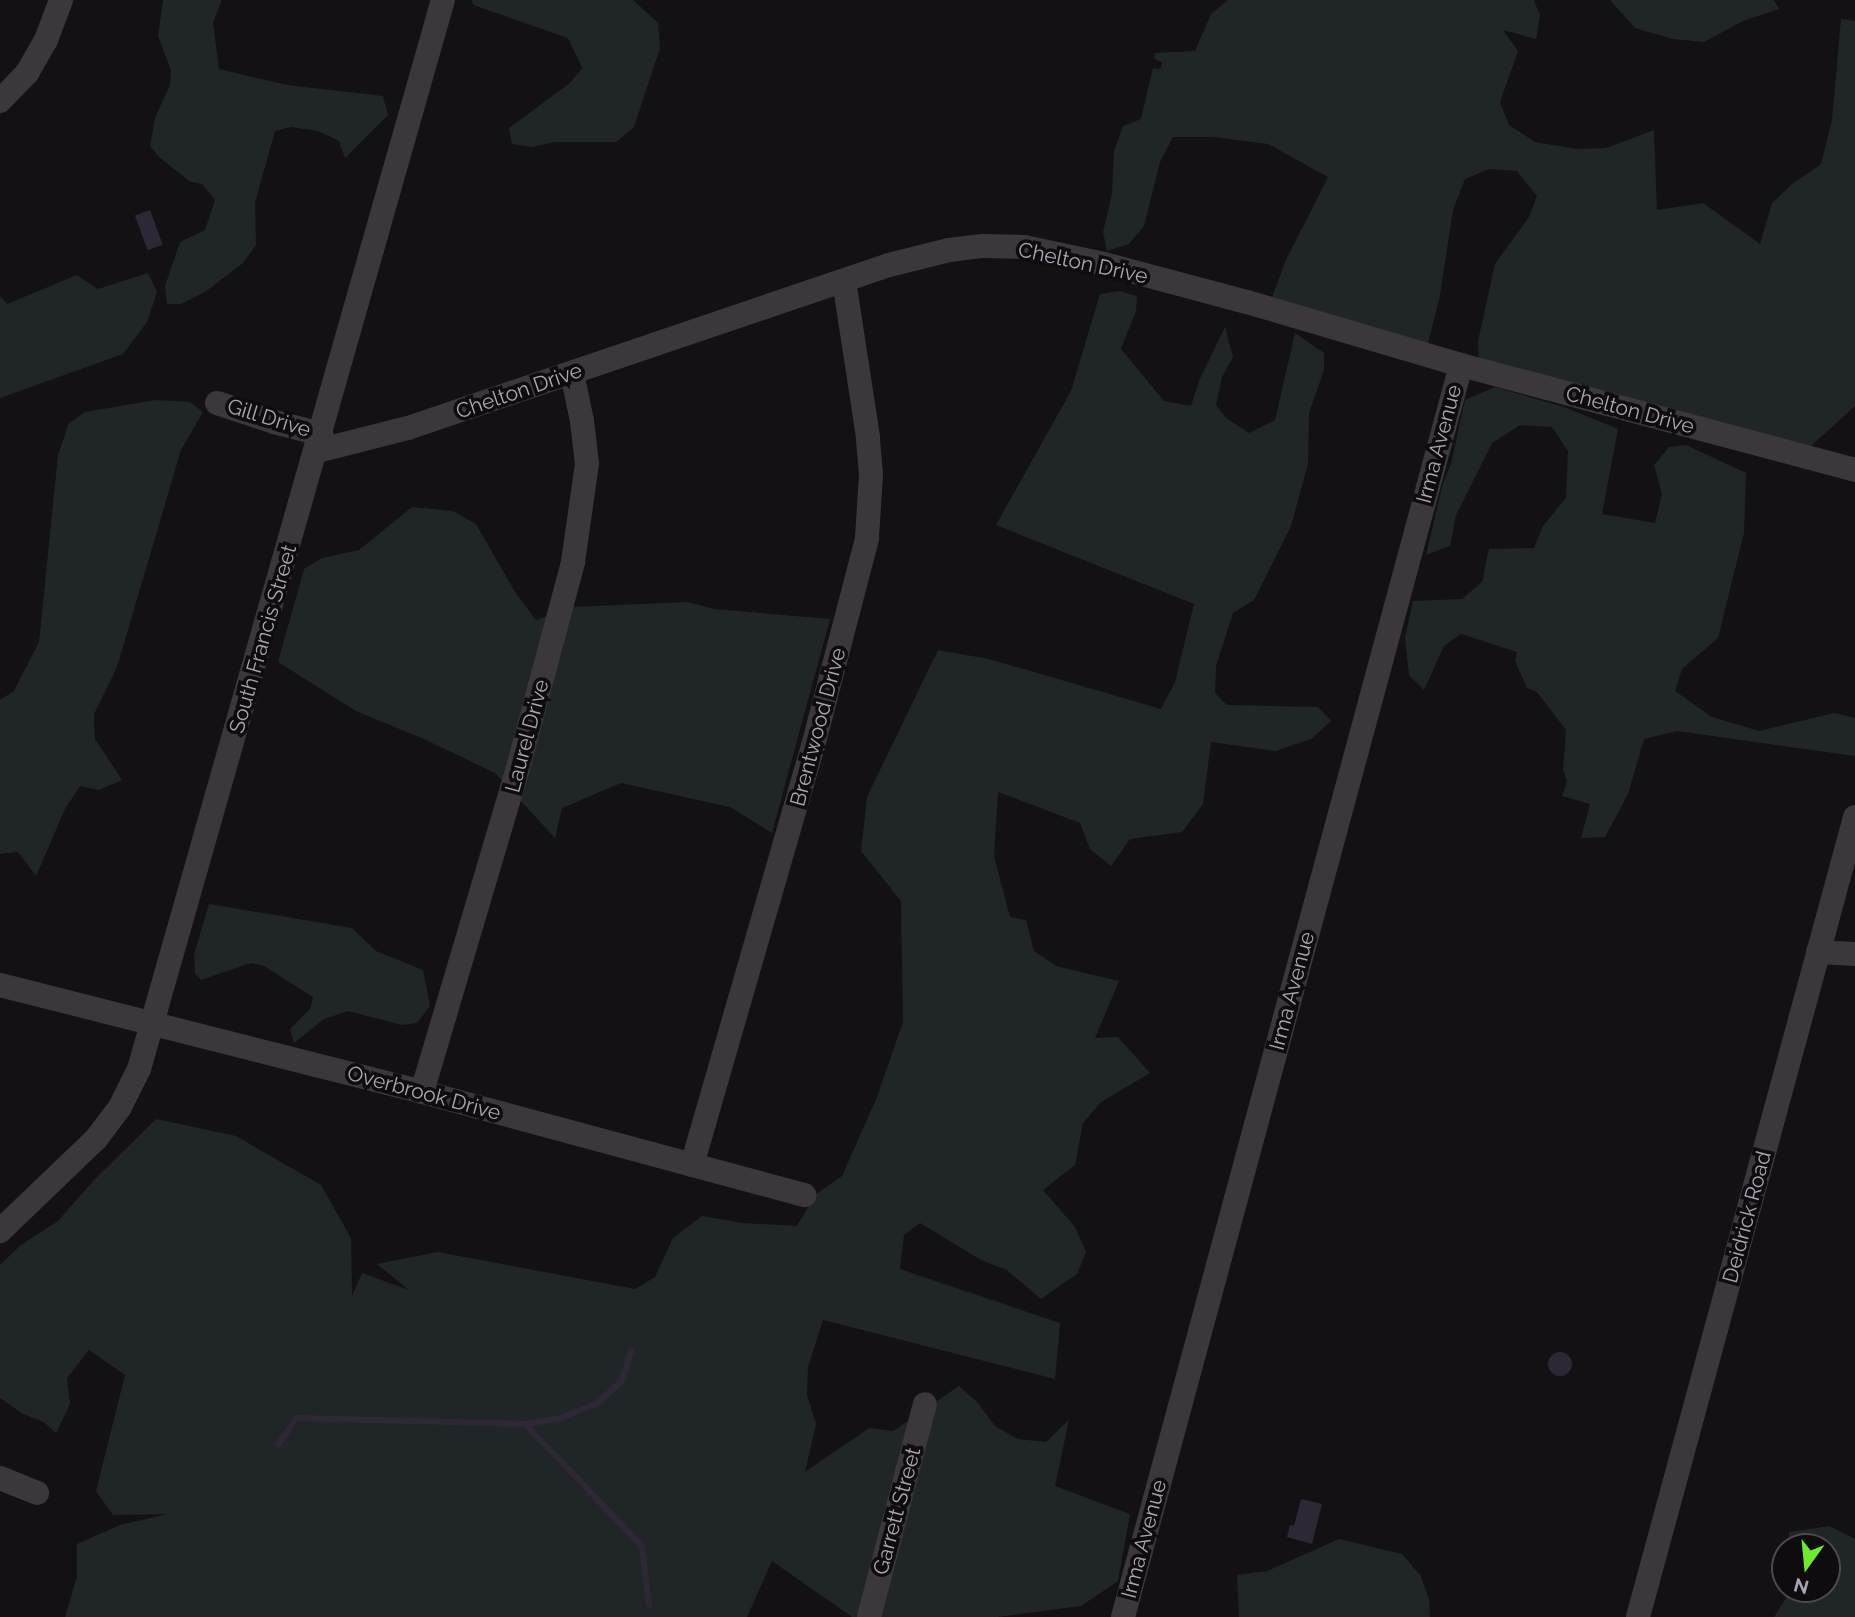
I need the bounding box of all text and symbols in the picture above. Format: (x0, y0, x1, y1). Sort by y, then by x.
street label: Chelton Drive (1016, 237, 1150, 289)
street label: Chelton Drive (453, 358, 585, 424)
street label: Chelton Drive (1563, 381, 1697, 439)
street label: Irma Avenue (1411, 382, 1467, 506)
street label: Gill Drive (224, 393, 314, 443)
street label: South Francis Street (224, 542, 302, 736)
street label: Brentwood Drive (785, 645, 851, 809)
street label: Laurel Drive (500, 676, 554, 796)
street label: Irma Avenue (1264, 929, 1320, 1053)
street label: Overbrook Drive (345, 1060, 503, 1126)
street label: Deidrick Road (1717, 1148, 1777, 1286)
street label: Garrett Street (868, 1445, 926, 1577)
street label: Irma Avenue (1116, 1477, 1172, 1601)
north arrow (1771, 1533, 1841, 1603)
text: N (1791, 1574, 1811, 1599)

